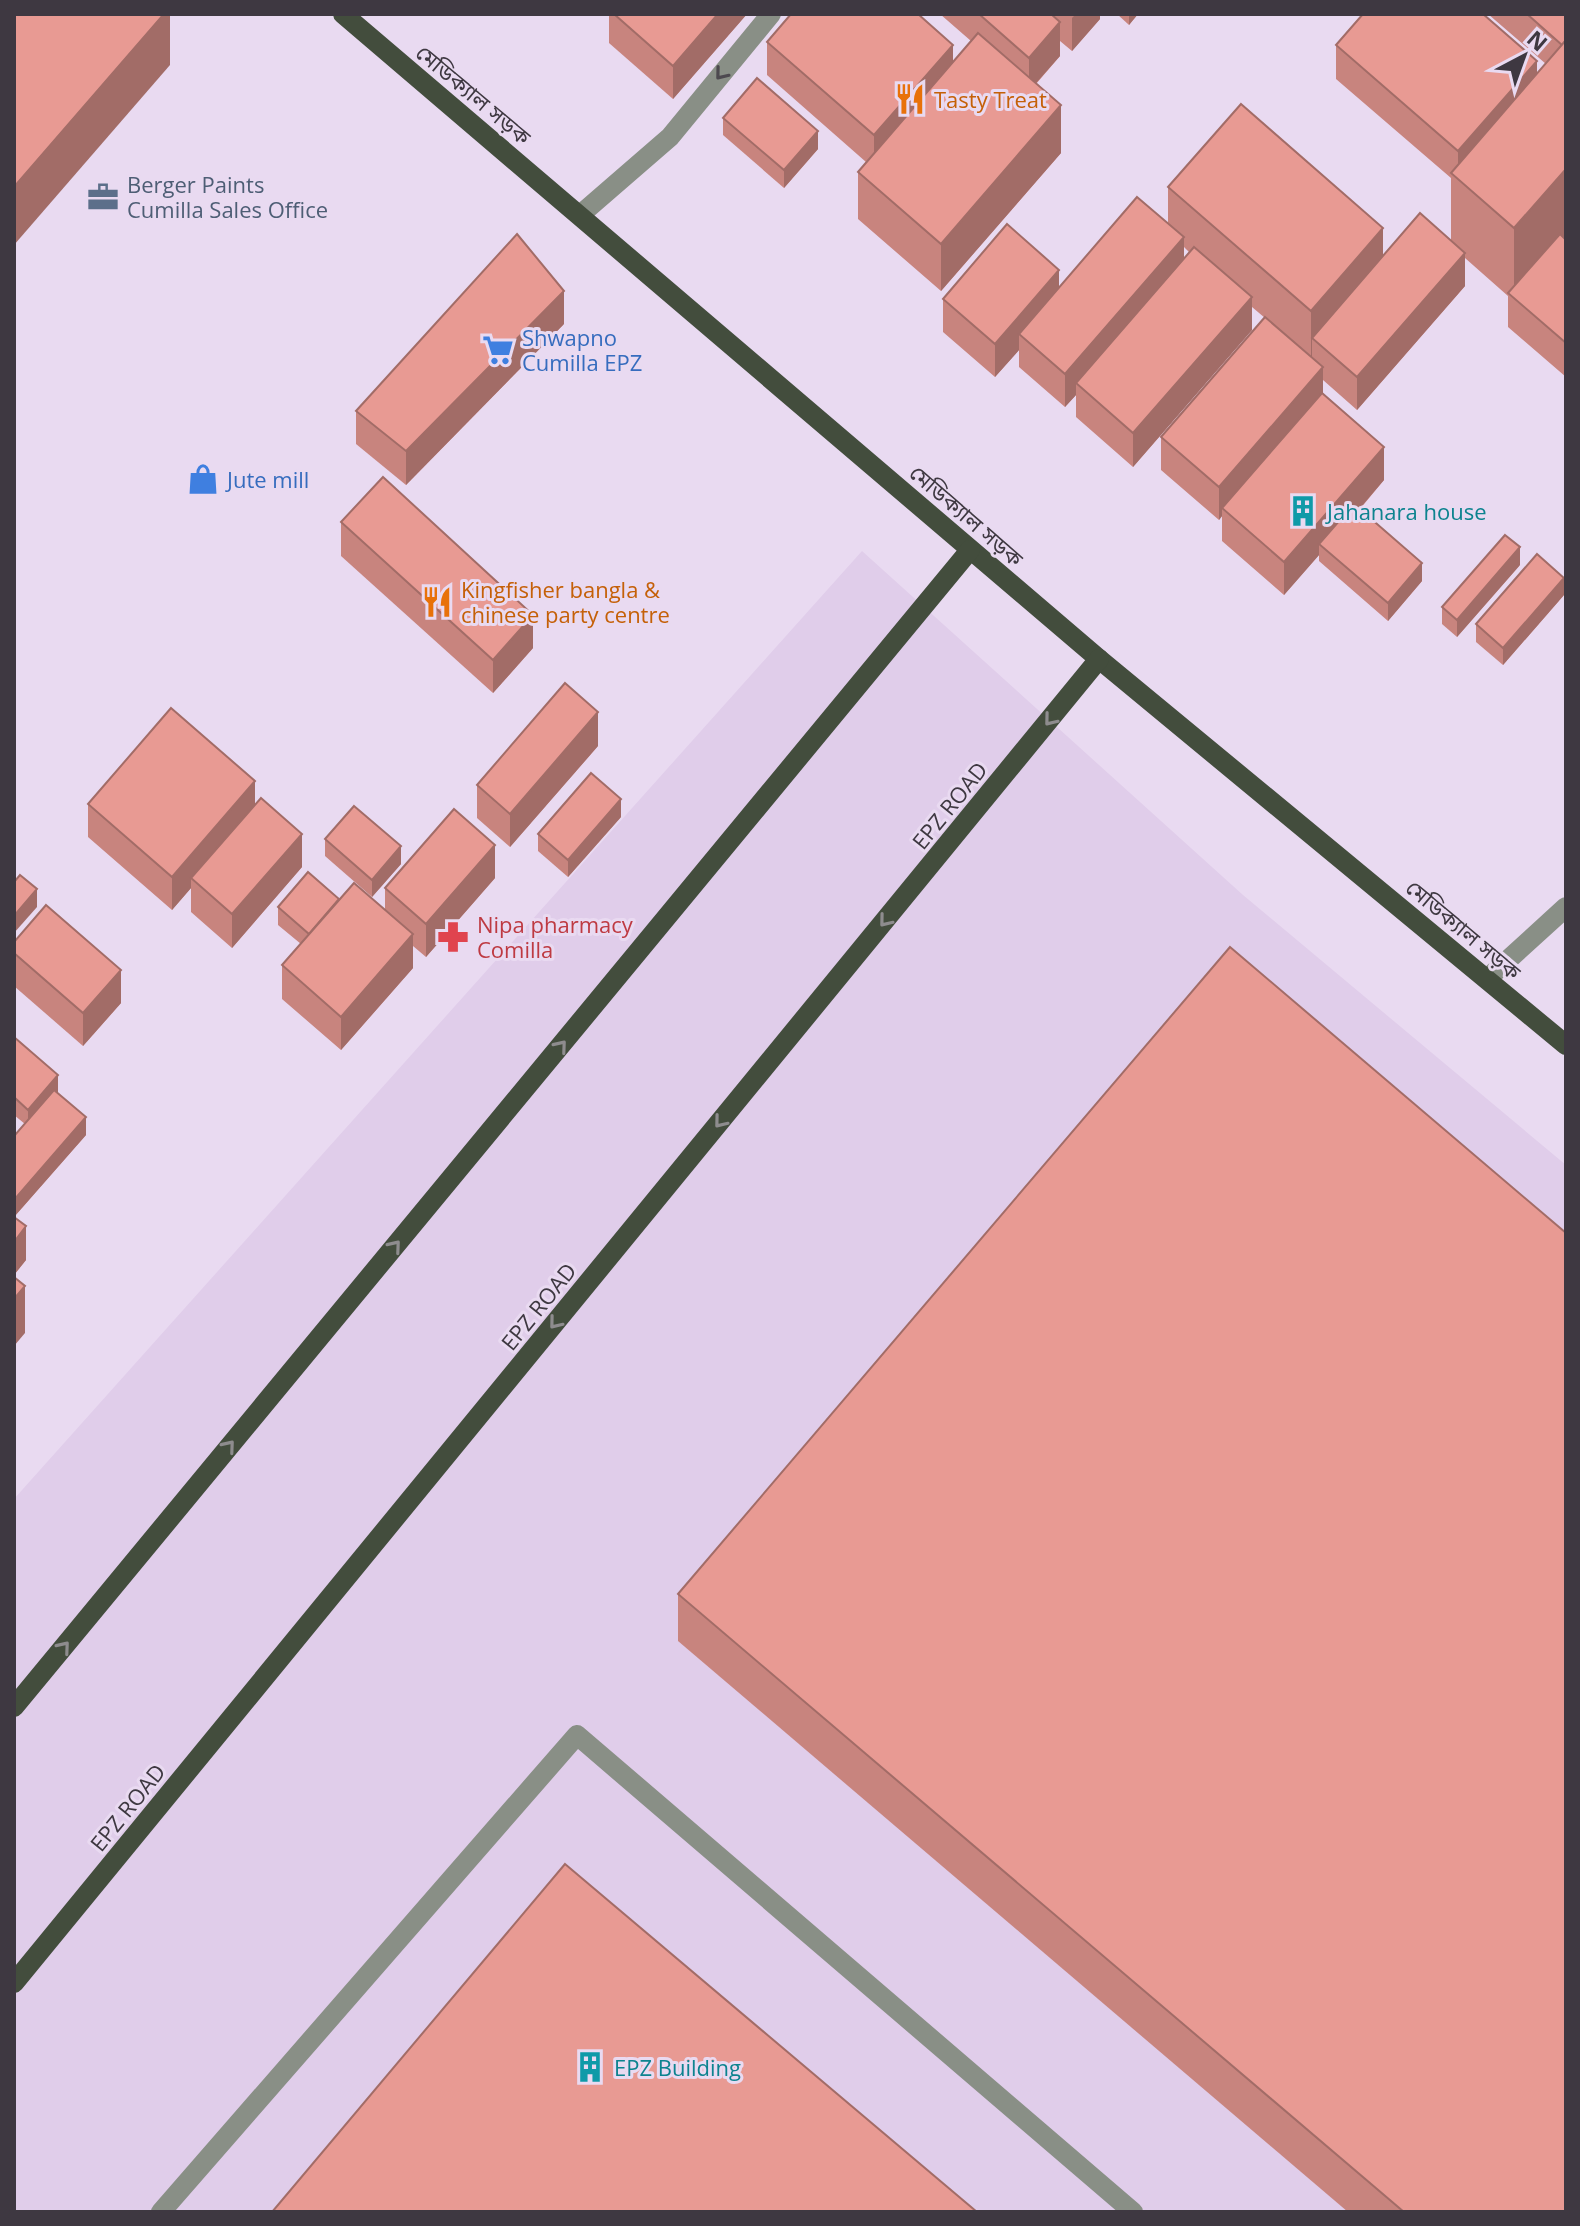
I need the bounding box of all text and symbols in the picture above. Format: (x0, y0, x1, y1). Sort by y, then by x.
north arrow (1484, 16, 1564, 96)
text: N (1521, 23, 1554, 57)
street label: মেডিক্যাল সড়ক (410, 37, 538, 151)
one-way arrow (716, 65, 731, 80)
restaurant icon: Tasty Treat (893, 82, 927, 116)
place label: Tasty Treat (934, 84, 1047, 114)
place label: Berger Paints Cumilla Sales Office (127, 169, 328, 224)
office icon: Berger Paints Cumilla Sales Office (86, 180, 120, 214)
place label: Shwapno Cumilla EPZ (522, 322, 642, 377)
supermarket icon: Shwapno Cumilla EPZ (481, 333, 515, 367)
street label: মেডিক্যাল সড়ক (904, 457, 1030, 573)
shop icon: Jute mill (186, 462, 220, 496)
place label: Jute mill (225, 464, 309, 494)
building icon: Jahanara house (1286, 494, 1320, 528)
place label: Jahanara house (1325, 496, 1487, 526)
place label: Kingfisher bangla & chinese party centre (461, 574, 670, 629)
restaurant icon: Kingfisher bangla & chinese party centre (420, 585, 454, 619)
one-way arrow (1045, 710, 1060, 725)
street label: EPZ ROAD (905, 755, 993, 855)
street label: মেডিক্যাল সড়ক (1400, 872, 1528, 986)
place label: Nipa pharmacy Comilla (477, 909, 634, 964)
one-way arrow (880, 912, 895, 926)
pharmacy icon: Nipa pharmacy Comilla (436, 920, 470, 954)
one-way arrow (551, 1040, 566, 1055)
one-way arrow (715, 1113, 730, 1127)
one-way arrow (385, 1241, 400, 1255)
street label: EPZ ROAD (494, 1256, 582, 1356)
one-way arrow (550, 1314, 565, 1328)
one-way arrow (219, 1441, 234, 1456)
one-way arrow (54, 1642, 69, 1656)
street label: EPZ ROAD (83, 1757, 171, 1857)
building icon: EPZ Building (573, 2050, 607, 2084)
place label: EPZ Building (614, 2052, 741, 2082)

